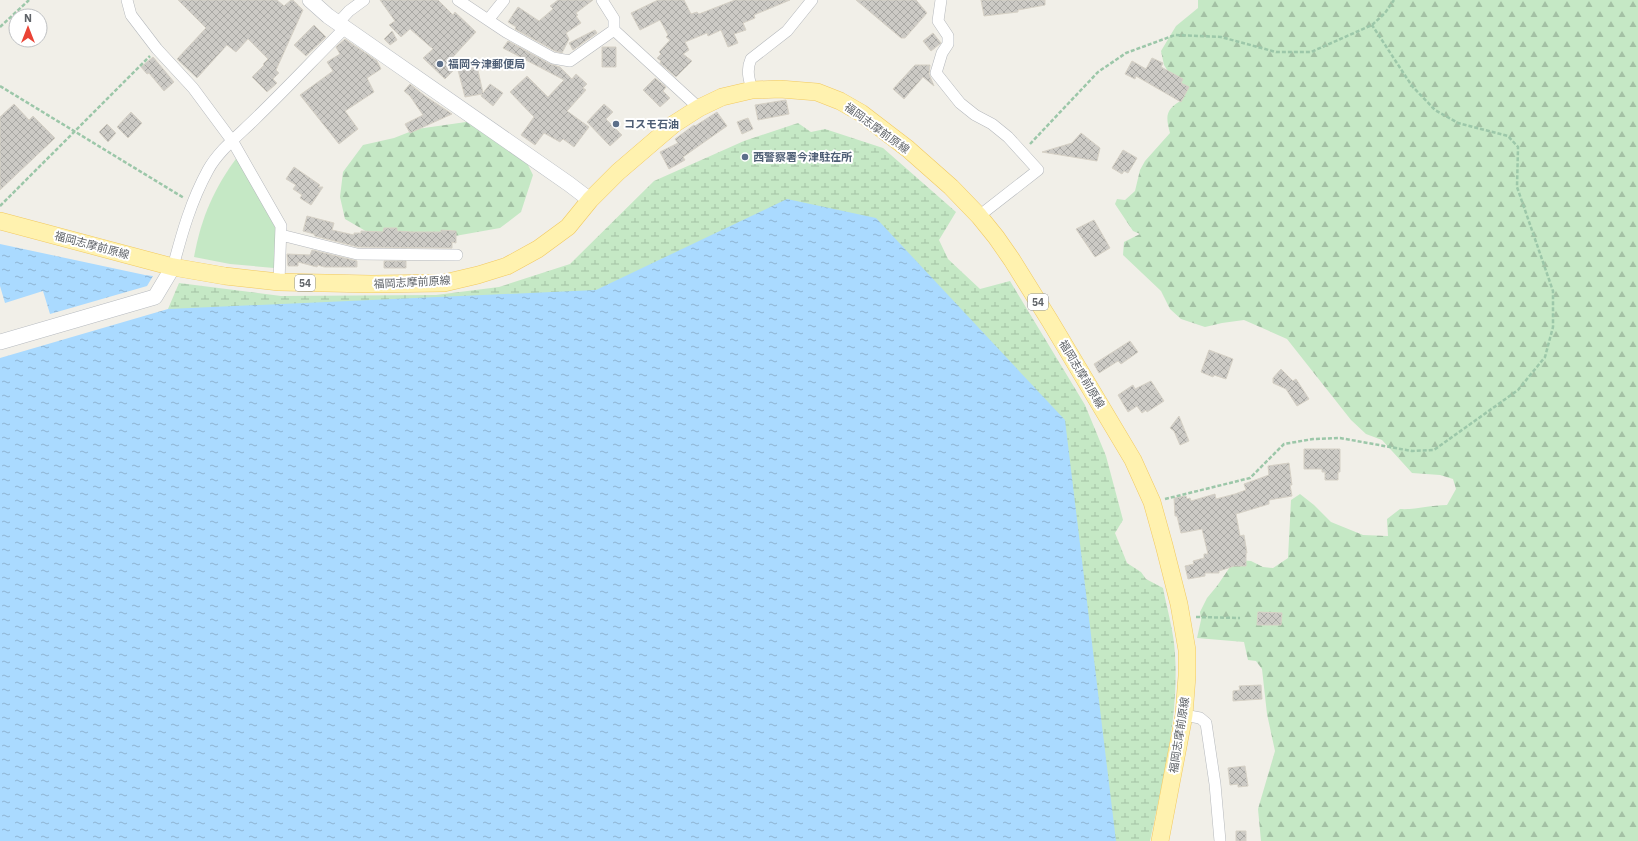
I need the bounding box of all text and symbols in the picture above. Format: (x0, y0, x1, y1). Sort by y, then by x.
north arrow (8, 8, 48, 48)
text: N (24, 11, 32, 25)
place label: 福岡今津郵便局 (448, 57, 525, 71)
marker: 福岡今津郵便局 (435, 59, 445, 69)
street label: 福岡志摩前原線 (842, 100, 912, 156)
place label: コスモ石油 (624, 117, 679, 131)
marker: コスモ石油 (611, 119, 621, 129)
place label: 西警察署今津駐在所 (753, 150, 852, 164)
marker: 西警察署今津駐在所 (740, 152, 750, 162)
street label: 福岡志摩前原線 (53, 228, 131, 262)
street label: 福岡志摩前原線 (373, 273, 451, 291)
road number: 54 (295, 275, 315, 291)
road number: 54 (1028, 294, 1048, 310)
street label: 福岡志摩前原線 (1056, 337, 1108, 411)
street label: 福岡志摩前原線 (1166, 696, 1192, 774)

